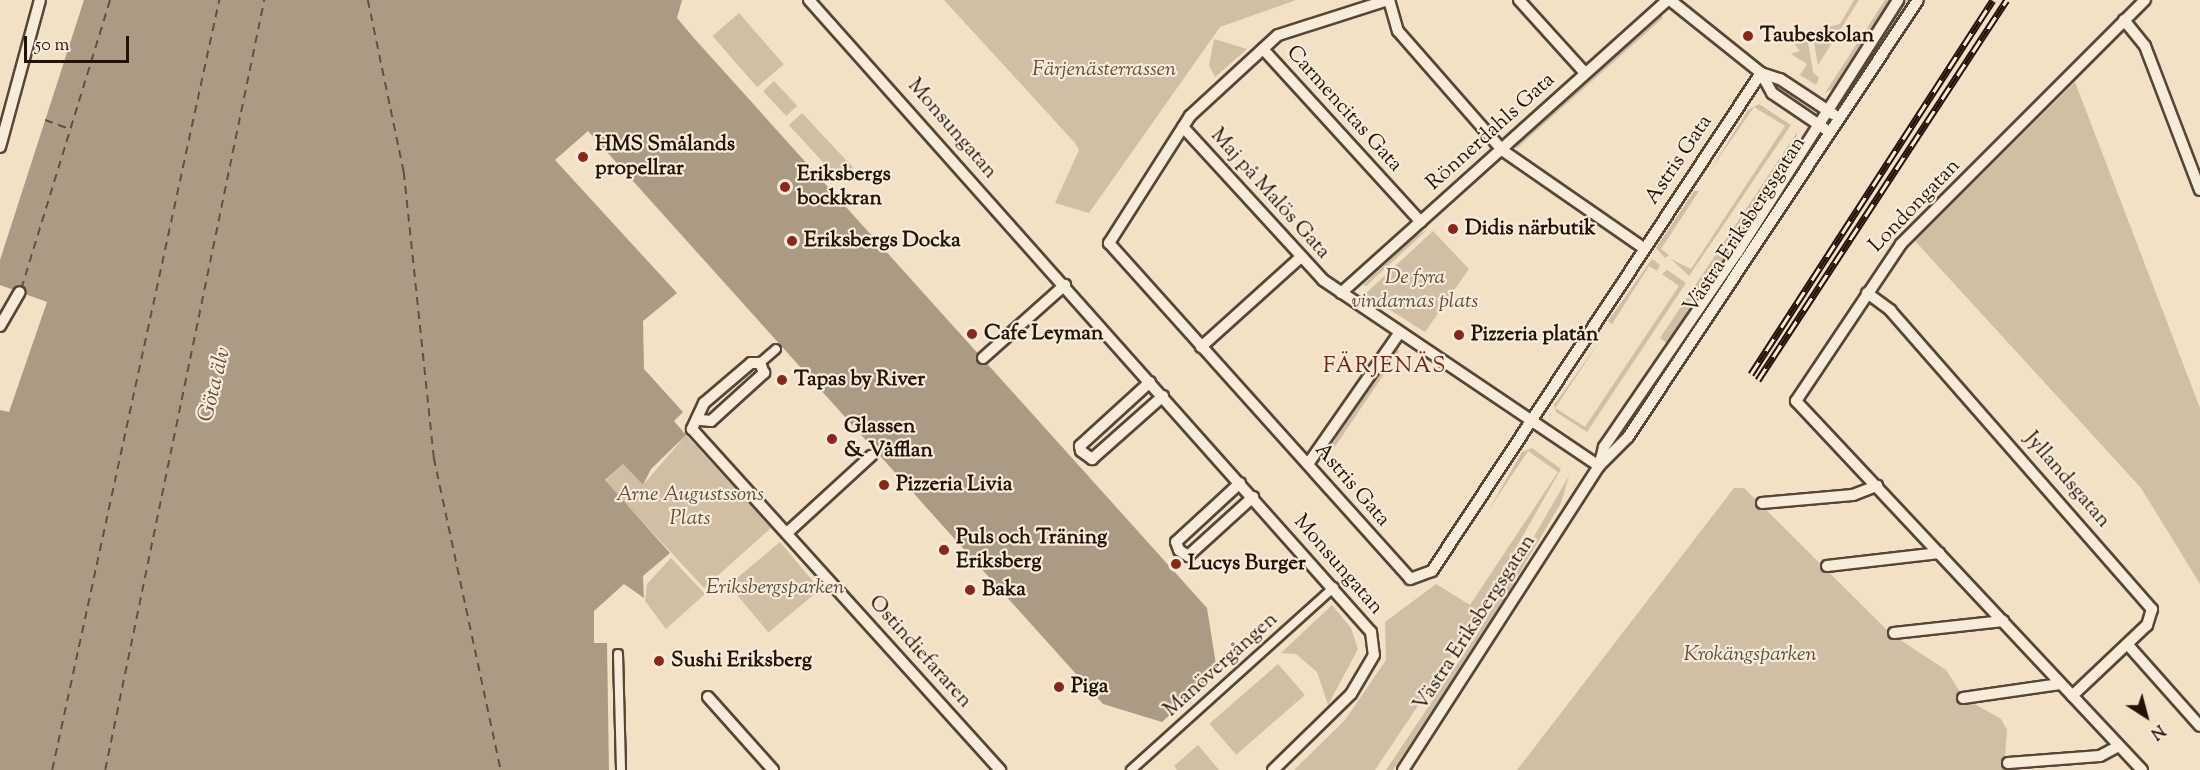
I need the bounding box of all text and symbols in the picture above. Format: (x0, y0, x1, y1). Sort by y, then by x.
place label: Taubeskolan (1760, 23, 1874, 49)
scale bar (27, 24, 132, 62)
marker: Taubeskolan (1741, 29, 1755, 43)
text: 50 m (35, 33, 69, 59)
street label: Carmencitas Gata (1281, 41, 1407, 177)
park label: Färjenästerrassen (1032, 57, 1176, 83)
street label: Rönnerdahls Gata (1422, 68, 1560, 196)
street label: Monsungatan (902, 74, 1002, 184)
street label: Astris Gata (1640, 110, 1718, 210)
street label: Maj på Malös Gata (1205, 123, 1335, 265)
place label: HMS Smålands propellrar (595, 132, 735, 182)
street label: Västra Eriksbergsgatan (1678, 132, 1812, 318)
marker: HMS Smålands propellrar (576, 150, 590, 164)
street label: Londongatan (1864, 154, 1966, 258)
place label: Eriksbergs bockkran (797, 162, 891, 212)
marker: Eriksbergs bockkran (778, 180, 792, 194)
place label: Didis närbutik (1465, 216, 1596, 242)
marker: Didis närbutik (1446, 222, 1460, 236)
place label: Eriksbergs Docka (804, 228, 961, 254)
marker: Eriksbergs Docka (785, 234, 799, 248)
park label: De fyra vindarnas plats (1352, 265, 1478, 315)
place label: Cafe Leyman (984, 321, 1103, 347)
place label: Pizzeria platån (1471, 322, 1598, 348)
marker: Cafe Leyman (965, 327, 979, 341)
marker: Pizzeria platån (1452, 328, 1466, 342)
water label: Göta älv (194, 345, 238, 425)
district label: FÄRJENÄS (1323, 355, 1447, 381)
place label: Tapas by River (794, 367, 925, 393)
marker: Tapas by River (775, 373, 789, 387)
place label: Glassen & Våfflan (844, 414, 933, 464)
street label: Jyllandsgatan (2018, 427, 2116, 533)
marker: Glassen & Våfflan (825, 432, 839, 446)
street label: Astris Gata (1309, 438, 1395, 532)
place label: Pizzeria Livia (896, 472, 1012, 498)
marker: Pizzeria Livia (877, 478, 891, 492)
park label: Arne Augustssons Plats (616, 482, 764, 532)
street label: Monsungatan (1288, 510, 1388, 620)
place label: Puls och Träning Eriksberg (956, 525, 1107, 575)
street label: Västra Eriksbergsgatan (1408, 530, 1542, 716)
marker: Puls och Träning Eriksberg (937, 543, 951, 557)
place label: Lucys Burger (1188, 551, 1306, 577)
marker: Lucys Burger (1169, 557, 1183, 571)
park label: Eriksbergsparken (706, 575, 844, 601)
place label: Baka (982, 577, 1026, 603)
marker: Baka (963, 583, 977, 597)
street label: Ostindiefararen (863, 590, 977, 714)
street label: Manövergången (1159, 607, 1283, 723)
park label: Krokängsparken (1684, 642, 1816, 668)
place label: Sushi Eriksberg (671, 648, 812, 674)
marker: Sushi Eriksberg (652, 654, 666, 668)
place label: Piga (1071, 674, 1108, 700)
marker: Piga (1052, 680, 1066, 694)
north arrow (2116, 686, 2176, 746)
text: N (2145, 718, 2169, 744)

